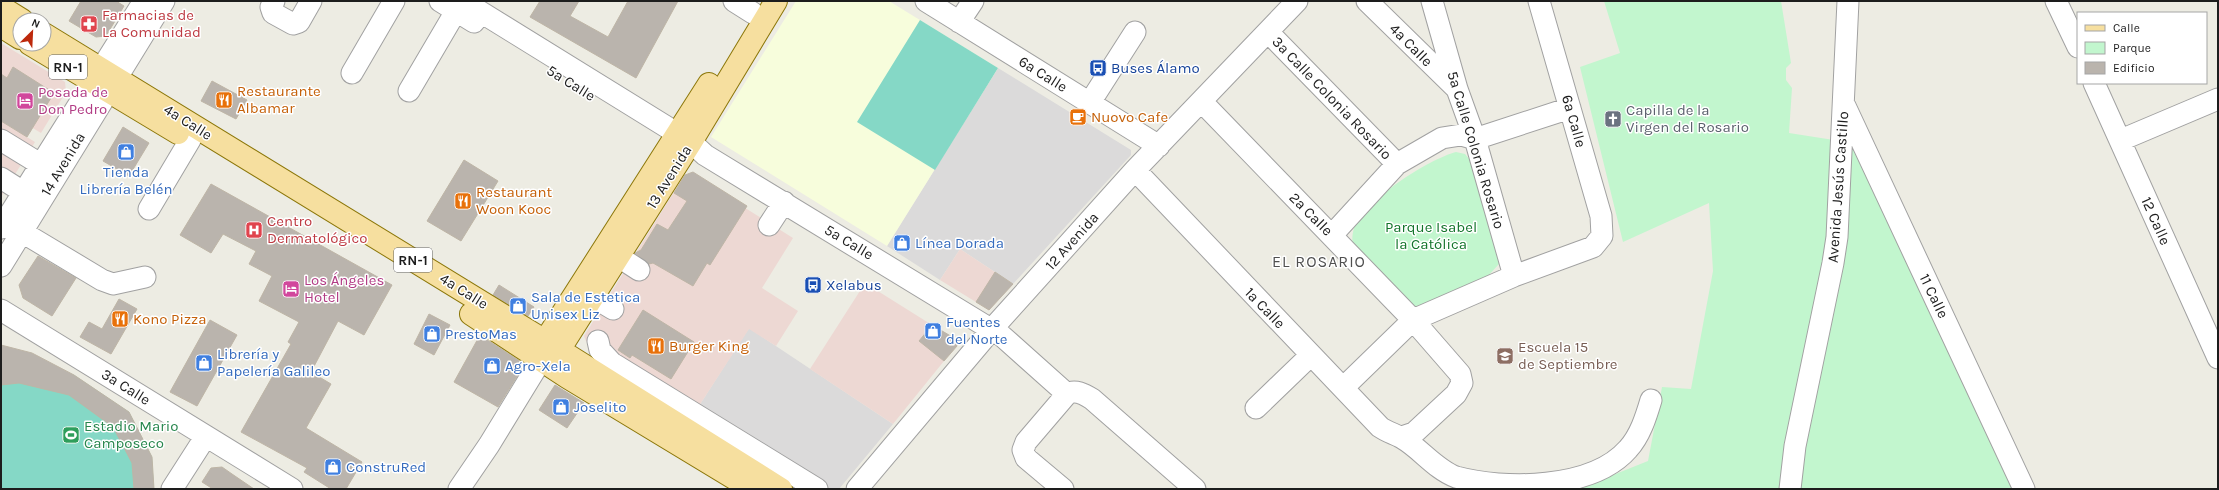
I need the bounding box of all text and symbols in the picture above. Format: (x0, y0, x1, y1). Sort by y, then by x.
place label: Farmacias de La Comunidad (102, 6, 201, 41)
north arrow (12, 12, 52, 52)
legend (2077, 12, 2207, 84)
pharmacy icon: Farmacias de La Comunidad (79, 14, 99, 34)
text: N (30, 16, 42, 31)
street label: 4a Calle (1386, 20, 1436, 70)
text: Calle (2113, 21, 2140, 35)
street label: 3a Calle Colonia Rosario (1268, 33, 1396, 163)
text: Parque (2113, 41, 2151, 55)
street label: 6a Calle (1015, 52, 1071, 96)
road number: RN-1 (49, 55, 87, 79)
bus stop icon: Buses Álamo (1088, 58, 1108, 78)
place label: Buses Álamo (1111, 59, 1200, 77)
street label: 5a Calle (543, 61, 599, 105)
text: Edificio (2113, 61, 2154, 75)
street label: 5a Calle Colonia Rosario (1443, 69, 1509, 231)
place label: Restaurante Albamar (237, 82, 321, 117)
place label: Posada de Don Pedro (38, 83, 108, 118)
restaurant icon: Restaurante Albamar (214, 90, 234, 110)
hotel icon: Posada de Don Pedro (15, 91, 35, 111)
street label: 6a Calle (1558, 93, 1590, 149)
street label: 4a Calle (160, 100, 216, 144)
place label: Capilla de la Virgen del Rosario (1626, 101, 1749, 136)
cafe icon: Nuovo Cafe (1068, 107, 1088, 127)
place label: Nuovo Cafe (1091, 108, 1168, 126)
church icon: Capilla de la Virgen del Rosario (1603, 109, 1623, 129)
street label: Avenida Jesús Castillo (1824, 111, 1852, 263)
street label: 14 Avenida (37, 129, 89, 199)
shop icon: Tienda Librería Belén (116, 142, 136, 162)
street label: 13 Avenida (642, 142, 696, 212)
place label: Tienda Librería Belén (79, 163, 173, 198)
place label: Restaurant Woon Kooc (476, 183, 552, 218)
street label: 2a Calle (1286, 189, 1336, 239)
restaurant icon: Restaurant Woon Kooc (453, 191, 473, 211)
street label: 12 Calle (2137, 194, 2175, 248)
street label: 12 Avenida (1041, 208, 1103, 274)
place label: Centro Dermatológico (267, 212, 367, 247)
park label: Parque Isabel la Católica (1385, 218, 1477, 253)
hospital icon: Centro Dermatológico (244, 220, 264, 240)
street label: 5a Calle (821, 220, 877, 264)
shop icon: Línea Dorada (892, 233, 912, 253)
place label: Línea Dorada (915, 234, 1004, 252)
road number: RN-1 (394, 248, 432, 272)
district label: EL ROSARIO (1272, 252, 1366, 271)
street label: 4a Calle (436, 269, 492, 313)
place label: Los Ángeles Hotel (304, 271, 384, 306)
street label: 11 Calle (1916, 271, 1952, 321)
bus stop icon: Xelabus (803, 275, 823, 295)
place label: Xelabus (826, 276, 882, 294)
hotel icon: Los Ángeles Hotel (281, 279, 301, 299)
street label: 1a Calle (1241, 284, 1289, 332)
place label: Sala de Estetica Unisex Liz (531, 288, 640, 323)
shop icon: Sala de Estetica Unisex Liz (508, 296, 528, 316)
restaurant icon: Kono Pizza (110, 309, 130, 329)
place label: Kono Pizza (133, 310, 206, 328)
place label: Fuentes del Norte (946, 313, 1008, 348)
shop icon: Fuentes del Norte (923, 321, 943, 341)
shop icon: PrestoMas (422, 324, 442, 344)
place label: PrestoMas (445, 325, 517, 343)
restaurant icon: Burger King (646, 336, 666, 356)
place label: Burger King (669, 337, 749, 355)
place label: Escuela 15 de Septiembre (1518, 338, 1618, 373)
place label: Librería y Papelería Galileo (217, 345, 330, 380)
school or university icon: Escuela 15 de Septiembre (1495, 346, 1515, 366)
shop icon: Librería y Papelería Galileo (194, 353, 214, 373)
shop icon: Agro-Xela (482, 356, 502, 376)
place label: Agro-Xela (505, 357, 571, 375)
street label: 3a Calle (98, 365, 154, 409)
shop icon: Joselito (551, 397, 571, 417)
place label: Joselito (574, 398, 626, 416)
place label: Estadio Mario Camposeco (84, 417, 178, 452)
sports icon: Estadio Mario Camposeco (61, 425, 81, 445)
shop icon: ConstruRed (323, 457, 343, 477)
place label: ConstruRed (346, 458, 426, 476)

